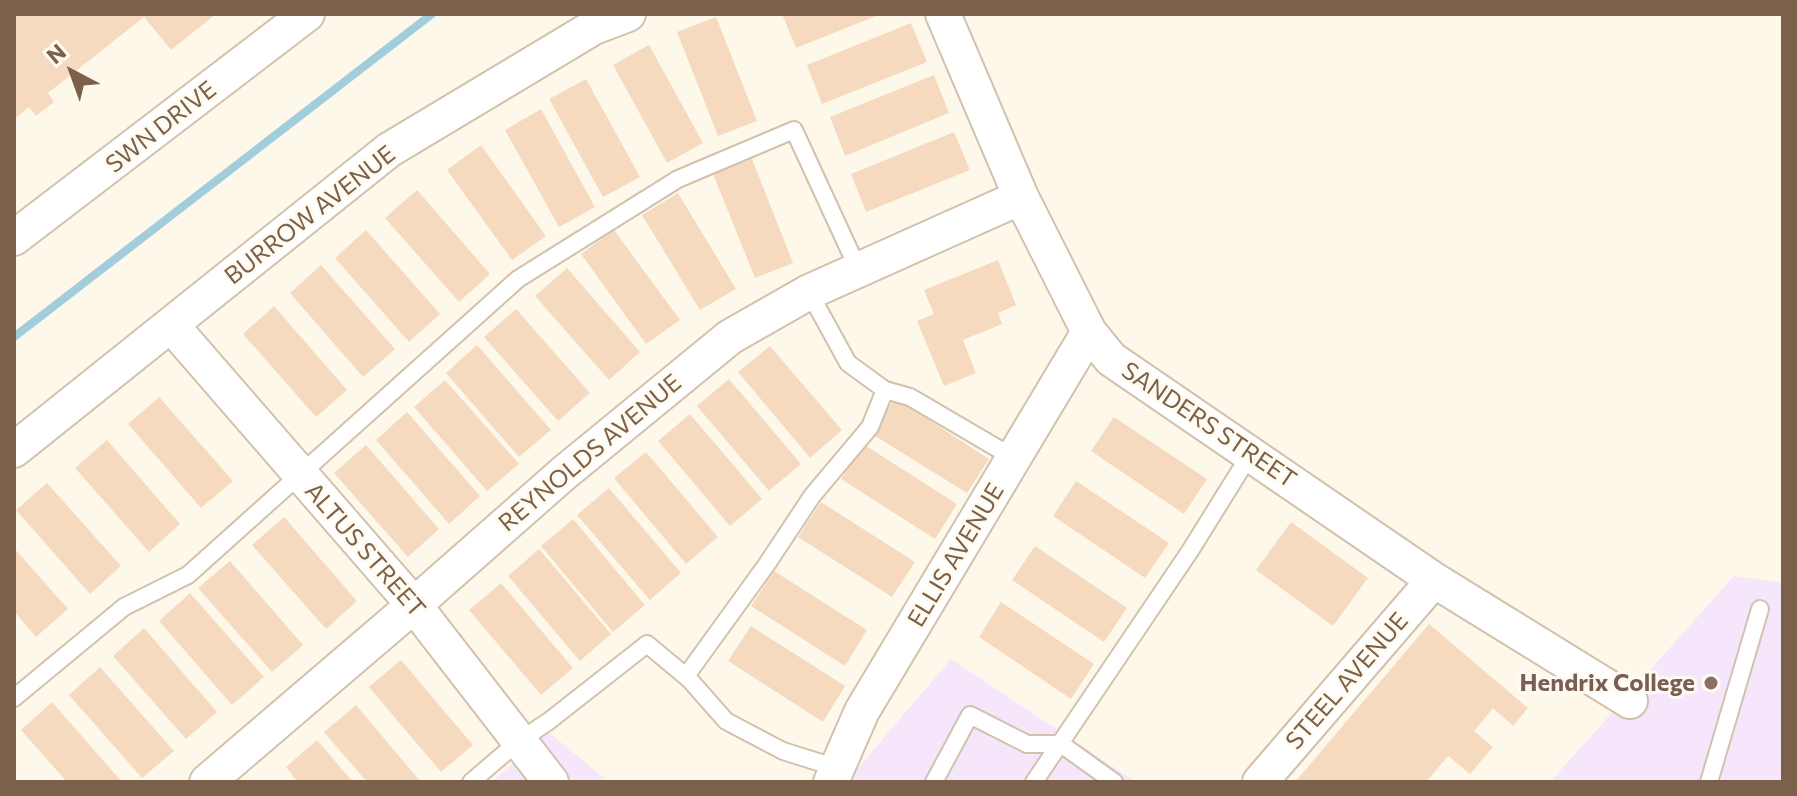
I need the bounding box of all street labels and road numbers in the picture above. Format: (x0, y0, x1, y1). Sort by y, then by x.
street label: SWN DRIVE (100, 75, 222, 179)
street label: BURROW AVENUE (219, 140, 401, 290)
street label: SANDERS STREET (1116, 356, 1302, 494)
street label: REYNOLDS AVENUE (493, 368, 687, 538)
street label: ALTUS STREET (299, 477, 431, 623)
street label: ELLIS AVENUE (902, 478, 1010, 632)
street label: STEEL AVENUE (1280, 607, 1414, 755)

